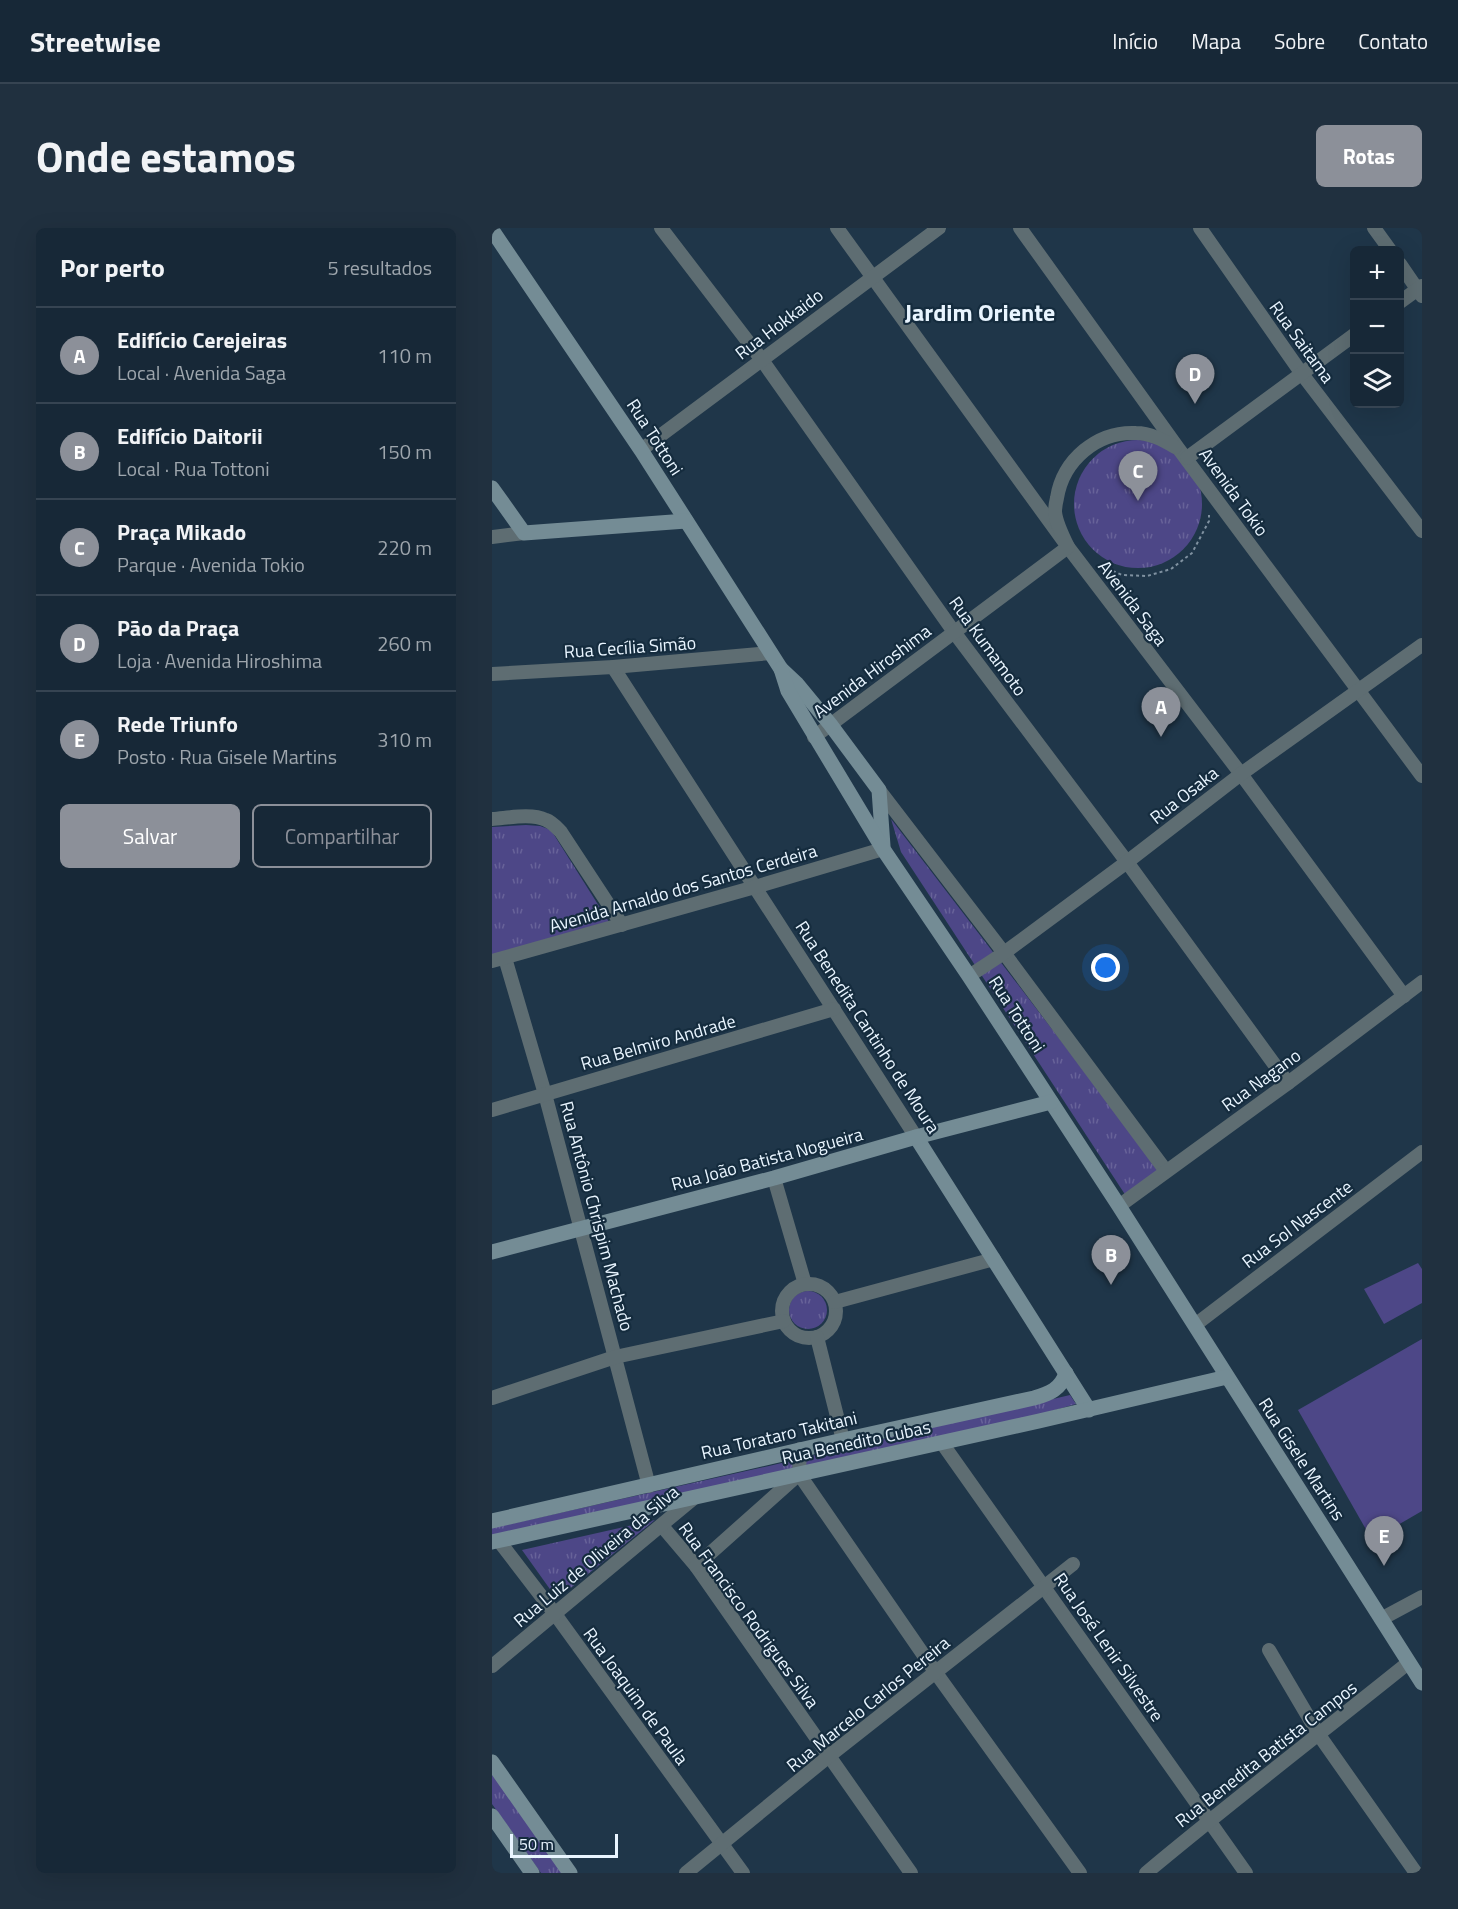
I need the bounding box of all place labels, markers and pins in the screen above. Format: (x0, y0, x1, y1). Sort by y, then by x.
pin: D (1176, 354, 1214, 404)
pin: C (1118, 452, 1158, 501)
pin: A (1142, 688, 1180, 737)
pin: B (1092, 1236, 1130, 1285)
pin: E (1364, 1516, 1404, 1566)

